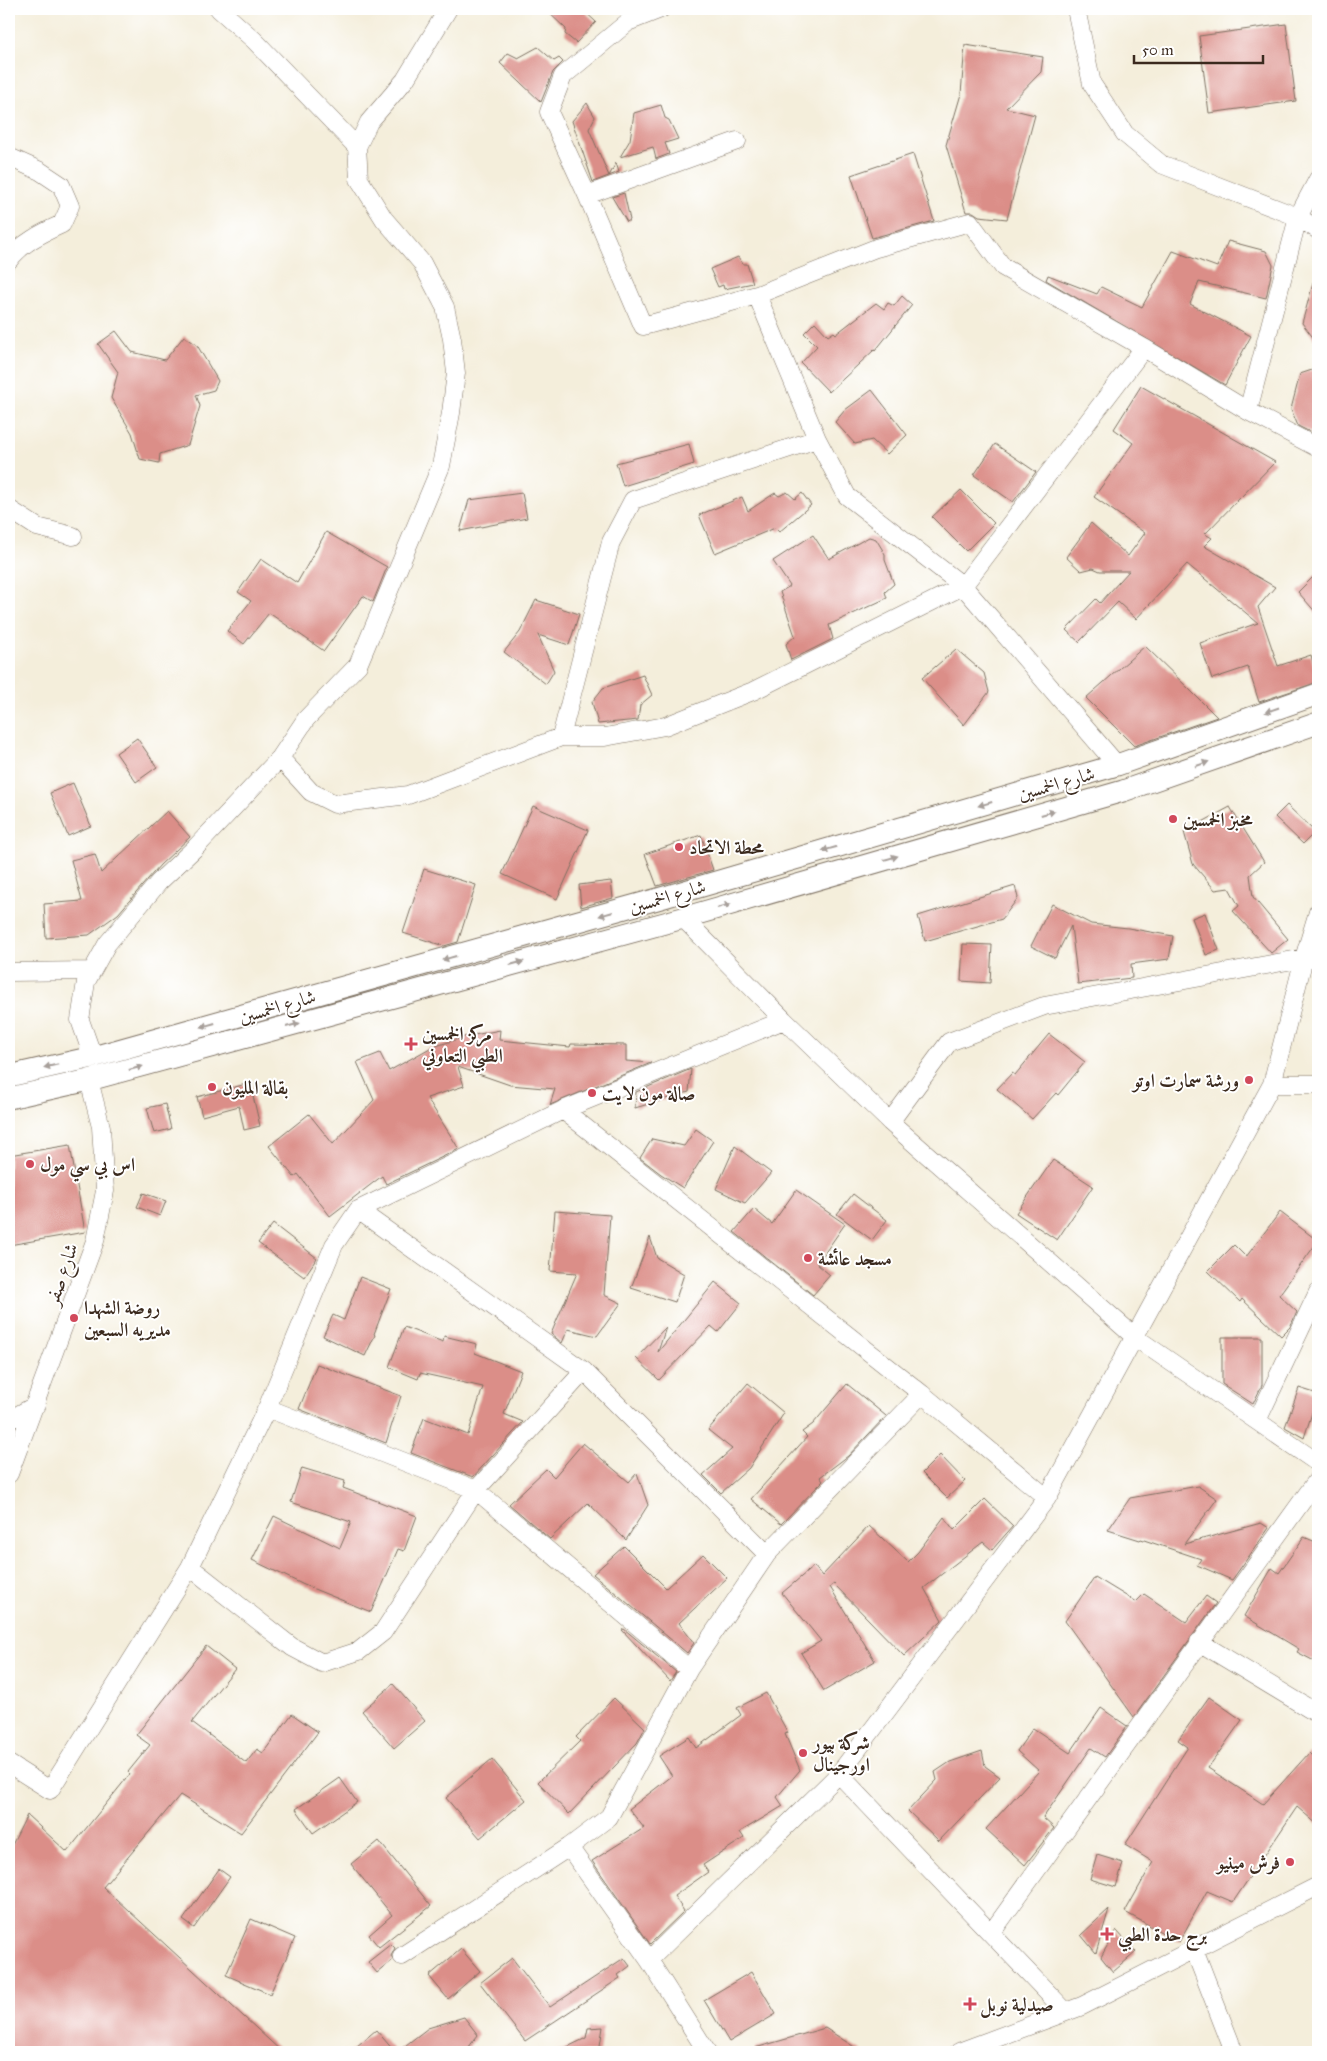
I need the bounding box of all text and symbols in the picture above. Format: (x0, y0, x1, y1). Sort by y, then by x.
scale bar (1134, 32, 1263, 64)
text: 50 m (1142, 41, 1174, 59)
one-way arrow (1265, 707, 1280, 714)
one-way arrow (1195, 760, 1210, 767)
street label: شارع الخمسين (1015, 762, 1098, 809)
one-way arrow (977, 800, 992, 808)
place label: مخبز الخمسين (1183, 808, 1253, 832)
one-way arrow (1040, 809, 1055, 817)
marker: مخبز الخمسين (1167, 813, 1179, 825)
place label: محطة الاتحاد (689, 836, 764, 859)
marker: محطة الاتحاد (673, 841, 685, 853)
one-way arrow (821, 846, 836, 854)
one-way arrow (884, 854, 899, 862)
street label: شارع الخمسين (626, 875, 709, 922)
one-way arrow (717, 902, 732, 910)
one-way arrow (598, 910, 613, 918)
one-way arrow (442, 954, 457, 962)
one-way arrow (509, 959, 524, 967)
street label: شارع الخمسين (236, 985, 319, 1032)
one-way arrow (285, 1020, 300, 1028)
one-way arrow (201, 1021, 216, 1029)
place label: مركز الخمسين الطبي التعاوني (421, 1022, 503, 1073)
marker: مركز الخمسين الطبي التعاوني (404, 1037, 418, 1051)
one-way arrow (44, 1062, 59, 1070)
one-way arrow (128, 1063, 143, 1071)
place label: ورشة سمارت اوتو (1131, 1069, 1239, 1093)
marker: ورشة سمارت اوتو (1243, 1074, 1255, 1086)
place label: بقالة المليون (222, 1076, 289, 1100)
marker: بقالة المليون (206, 1081, 218, 1093)
place label: صالة مون لايت (602, 1082, 695, 1106)
marker: صالة مون لايت (586, 1087, 598, 1099)
place label: اس بي سي مول (40, 1153, 135, 1182)
marker: اس بي سي مول (24, 1158, 36, 1170)
street label: شارع صفر (40, 1240, 87, 1311)
place label: مسجد عائشة (818, 1247, 892, 1270)
marker: مسجد عائشة (802, 1252, 814, 1264)
place label: روضة الشهدا مديريه السبعين (84, 1296, 171, 1341)
marker: روضة الشهدا مديريه السبعين (68, 1312, 80, 1324)
place label: شركة بيور اورجينال (811, 1731, 870, 1776)
marker: شركة بيور اورجينال (797, 1747, 809, 1759)
place label: فرش مينيو (1215, 1851, 1280, 1875)
marker: فرش مينيو (1284, 1856, 1296, 1868)
place label: برج حدة الطبي (1118, 1923, 1208, 1952)
marker: برج حدة الطبي (1100, 1927, 1114, 1941)
place label: صيدلية نوبل (980, 1993, 1054, 2018)
marker: صيدلية نوبل (964, 1998, 976, 2010)

